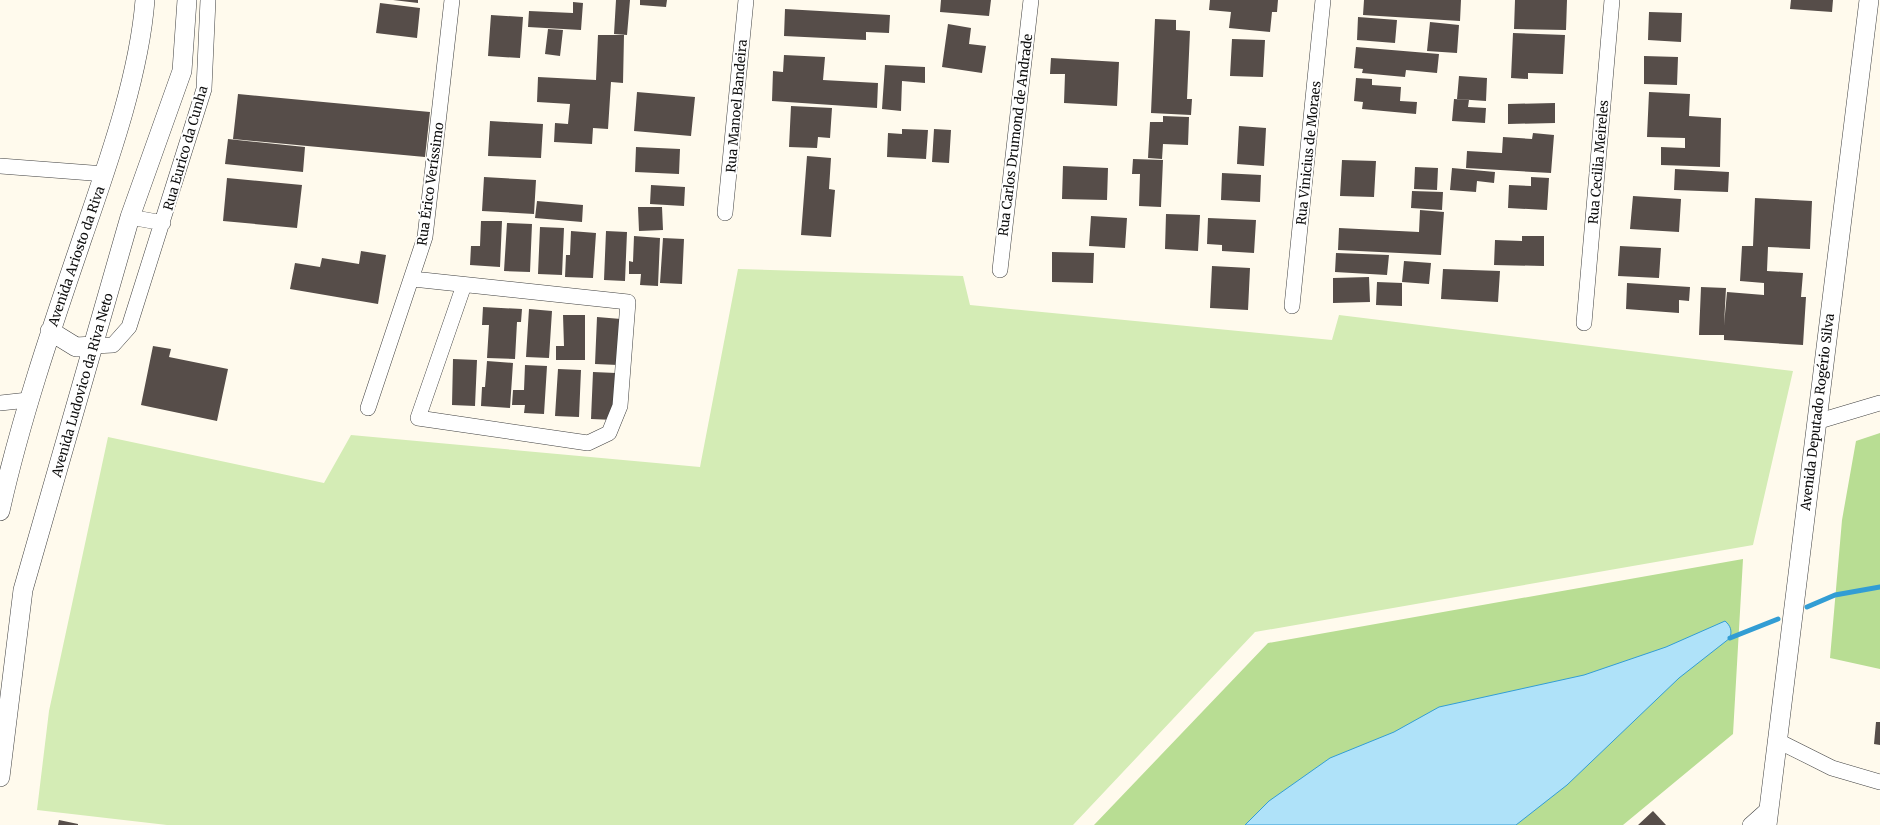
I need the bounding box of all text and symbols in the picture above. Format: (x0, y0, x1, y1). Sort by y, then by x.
street label: Rua Carlos Drumond de Andrade (995, 33, 1036, 237)
street label: Rua Manoel Bandeira (722, 39, 751, 173)
street label: Rua Vinicius de Moraes (1292, 80, 1325, 226)
street label: Rua Eurico da Cunha (160, 84, 211, 212)
street label: Rua Cecilia Meireles (1585, 99, 1612, 225)
street label: Rua Érico Veríssimo (412, 121, 448, 247)
street label: Avenida Ariosto da Riva (44, 184, 108, 329)
street label: Avenida Ludovico da Riva Neto (48, 291, 117, 480)
street label: Avenida Deputado Rogério Silva (1797, 313, 1838, 513)

